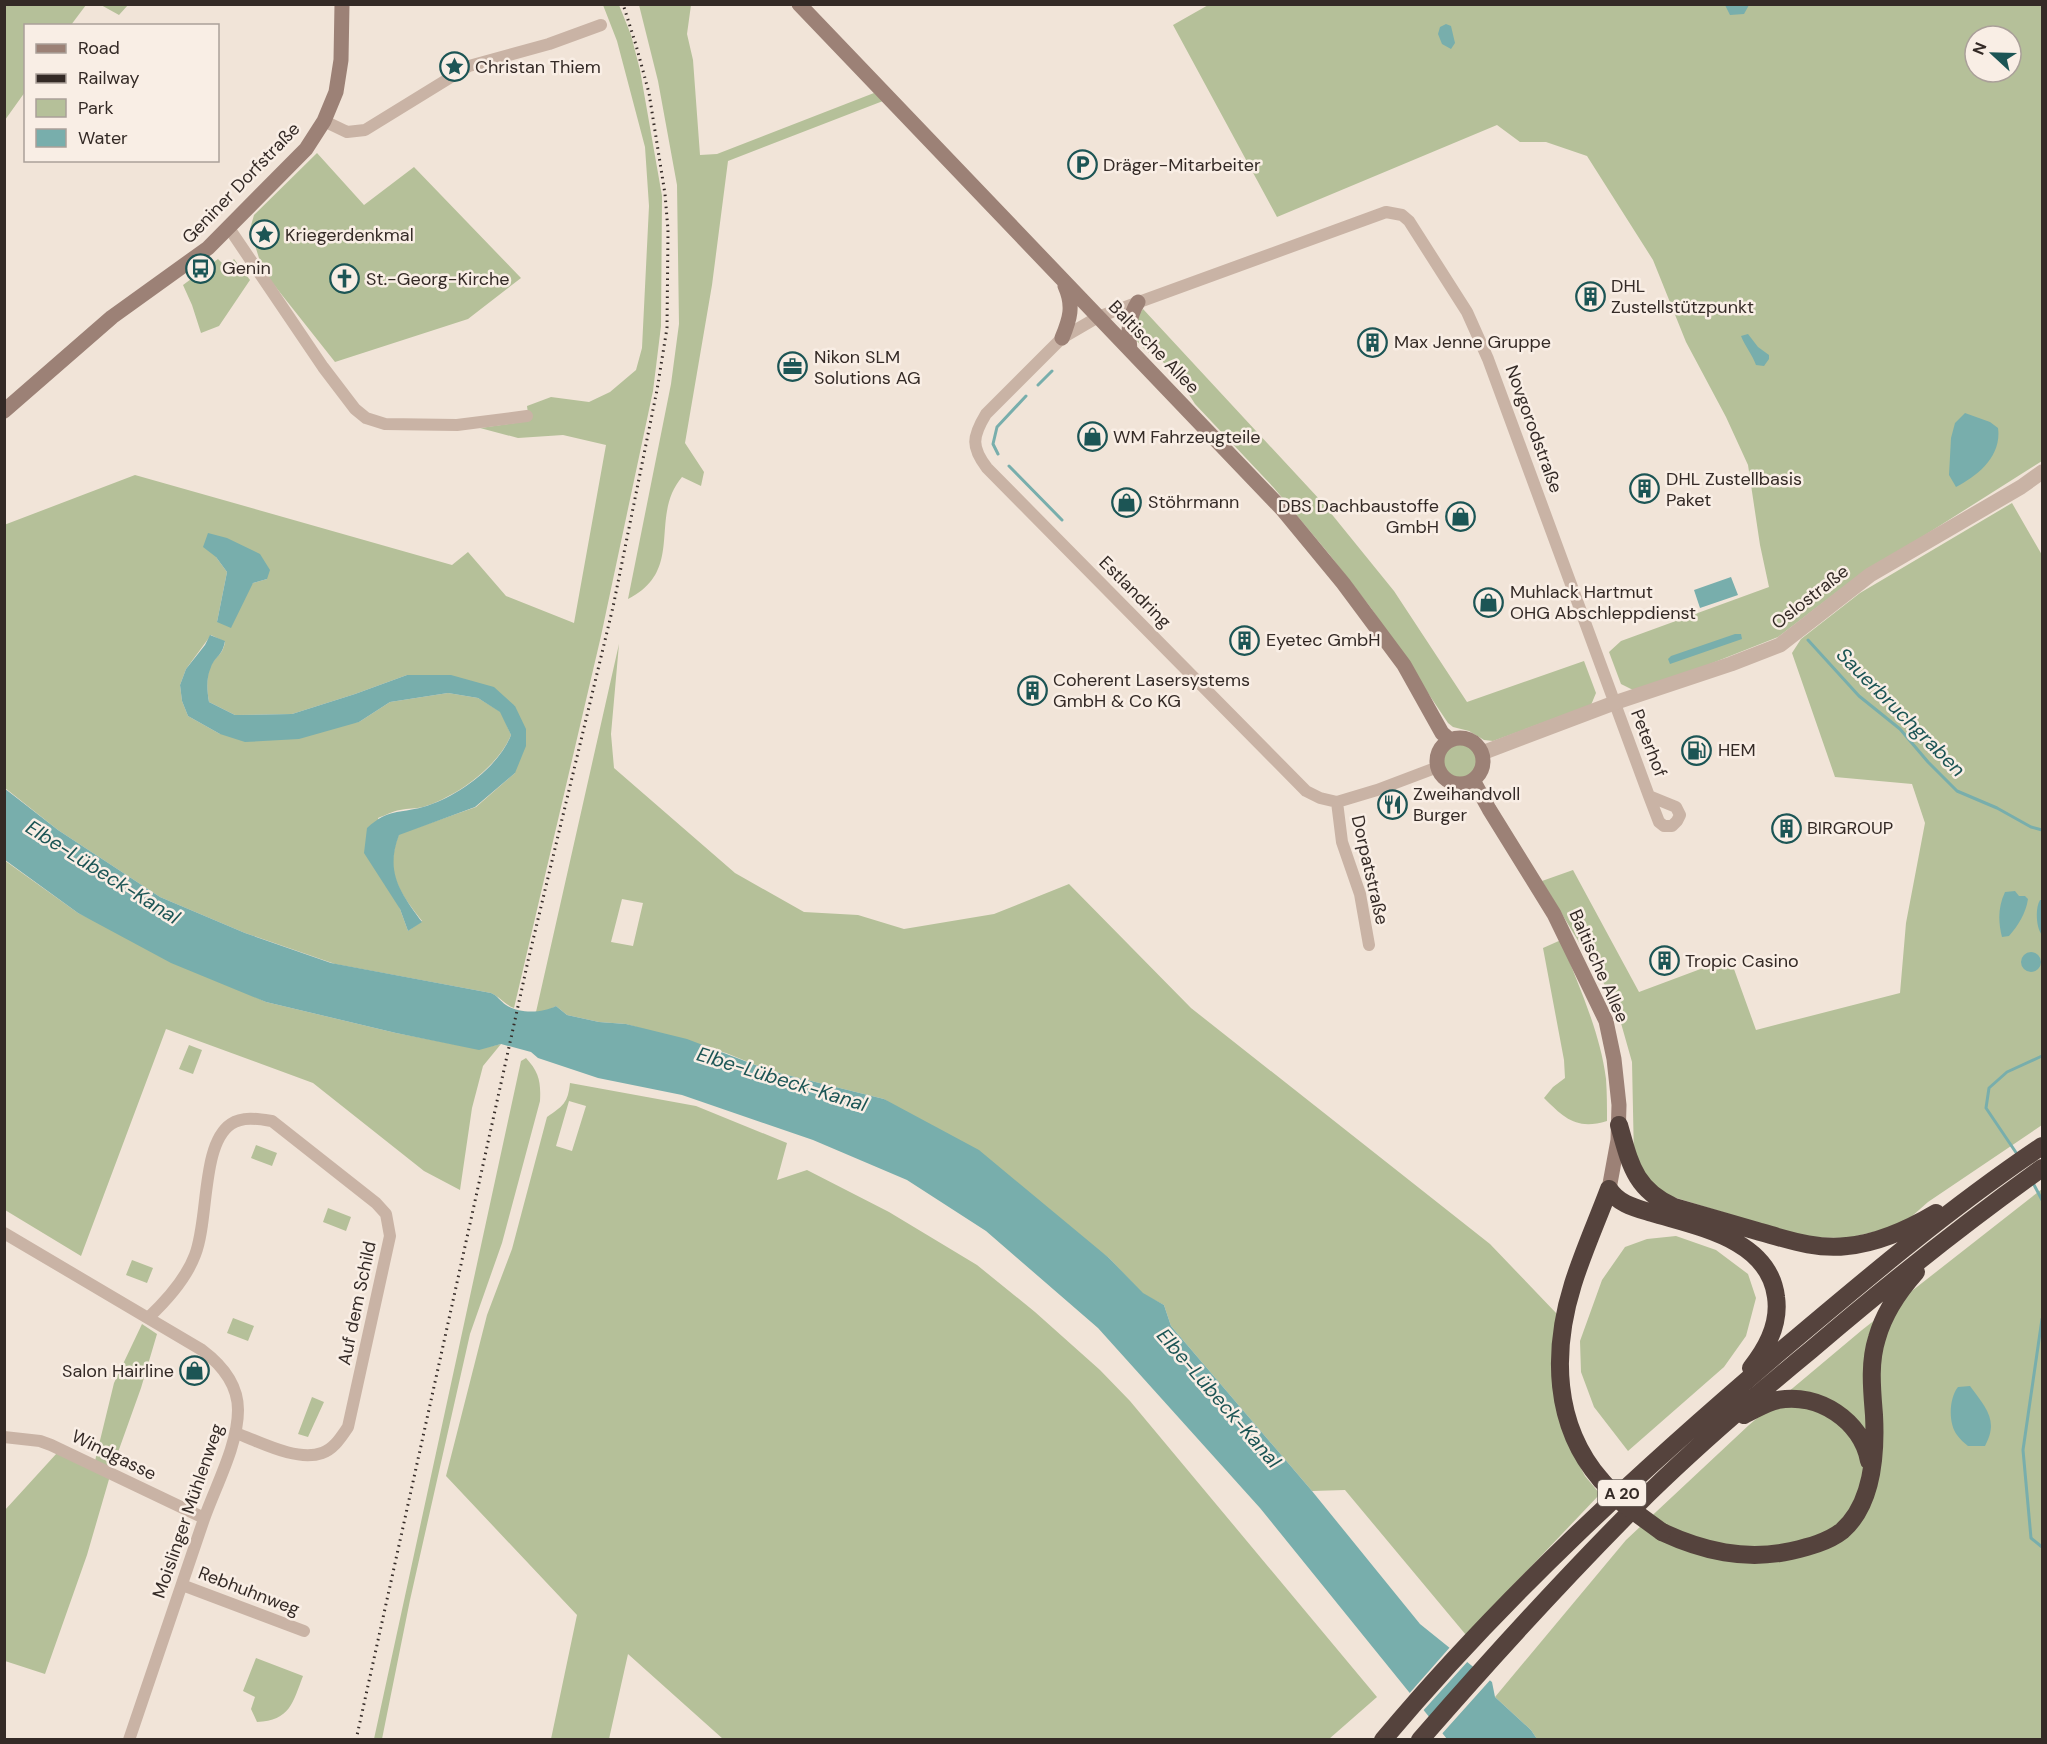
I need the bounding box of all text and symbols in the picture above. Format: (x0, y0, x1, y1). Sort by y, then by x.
legend (24, 24, 219, 162)
north arrow (1963, 24, 2023, 84)
text: Road (78, 36, 120, 60)
text: N (1968, 39, 1991, 58)
place icon: Christan Thiem (438, 51, 470, 83)
place label: Christan Thiem (475, 55, 601, 79)
text: Railway (78, 66, 140, 90)
text: Park (78, 96, 114, 120)
street label: Geniner Dorfstraße (177, 117, 305, 249)
text: Water (78, 126, 128, 150)
parking icon: Dräger-Mitarbeiter (1066, 149, 1098, 181)
place label: Dräger-Mitarbeiter (1103, 153, 1261, 177)
place icon: Kriegerdenkmal (248, 219, 280, 251)
place label: Kriegerdenkmal (285, 223, 414, 247)
bus stop icon: Genin (185, 252, 217, 284)
place label: Genin (222, 256, 271, 280)
church icon: St.-Georg-Kirche (329, 263, 361, 295)
place label: St.-Georg-Kirche (366, 267, 510, 291)
place label: DHL Zustellstützpunkt (1611, 274, 1754, 319)
building icon: DHL Zustellstützpunkt (1574, 280, 1606, 312)
street label: Baltische Allee (1103, 295, 1205, 399)
building icon: Max Jenne Gruppe (1357, 326, 1389, 358)
place label: Max Jenne Gruppe (1394, 330, 1551, 354)
place label: Nikon SLM Solutions AG (814, 345, 921, 390)
office icon: Nikon SLM Solutions AG (777, 351, 809, 383)
street label: Novgorodstraße (1500, 362, 1568, 496)
shop icon: WM Fahrzeugteile (1076, 421, 1108, 453)
place label: WM Fahrzeugteile (1113, 425, 1261, 449)
place label: DHL Zustellbasis Paket (1666, 467, 1802, 512)
building icon: DHL Zustellbasis Paket (1629, 473, 1661, 505)
shop icon: Stöhrmann (1111, 486, 1143, 518)
place label: Stöhrmann (1148, 490, 1239, 514)
place label: DBS Dachbaustoffe GmbH (1278, 494, 1439, 539)
shop icon: DBS Dachbaustoffe GmbH (1444, 500, 1476, 532)
street label: Estlandring (1094, 551, 1176, 633)
street label: Oslostraße (1766, 559, 1854, 635)
place label: Muhlack Hartmut OHG Abschleppdienst (1510, 580, 1696, 625)
shop icon: Muhlack Hartmut OHG Abschleppdienst (1473, 586, 1505, 618)
building icon: Eyetec GmbH (1229, 624, 1261, 656)
place label: Eyetec GmbH (1266, 628, 1381, 652)
water label: Sauerbruchgraben (1831, 642, 1971, 782)
place label: Coherent Lasersystems GmbH & Co KG (1053, 668, 1250, 713)
building icon: Coherent Lasersystems GmbH & Co KG (1016, 674, 1048, 706)
street label: Peterhof (1625, 706, 1673, 780)
fuel station icon: HEM (1681, 734, 1713, 766)
place label: HEM (1718, 738, 1756, 762)
place label: Zweihandvoll Burger (1413, 782, 1520, 827)
restaurant icon: Zweihandvoll Burger (1376, 788, 1408, 820)
building icon: BIRGROUP (1770, 812, 1802, 844)
street label: Dorpatstraße (1346, 813, 1394, 927)
water label: Elbe-Lübeck-Kanal (21, 814, 185, 930)
place label: BIRGROUP (1807, 816, 1893, 840)
street label: Baltische Allee (1563, 906, 1635, 1026)
building icon: Tropic Casino (1648, 945, 1680, 977)
place label: Tropic Casino (1685, 949, 1799, 973)
water label: Elbe-Lübeck-Kanal (694, 1041, 871, 1117)
street label: Auf dem Schild (332, 1239, 382, 1367)
water label: Elbe-Lübeck-Kanal (1151, 1323, 1287, 1474)
shop icon: Salon Hairline (179, 1355, 211, 1387)
place label: Salon Hairline (62, 1359, 174, 1383)
street label: Moislinger Mühlenweg (147, 1420, 229, 1602)
street label: Windgasse (68, 1424, 160, 1486)
road number: A 20 (1598, 1480, 1646, 1506)
street label: Rebhuhnweg (195, 1561, 303, 1621)

